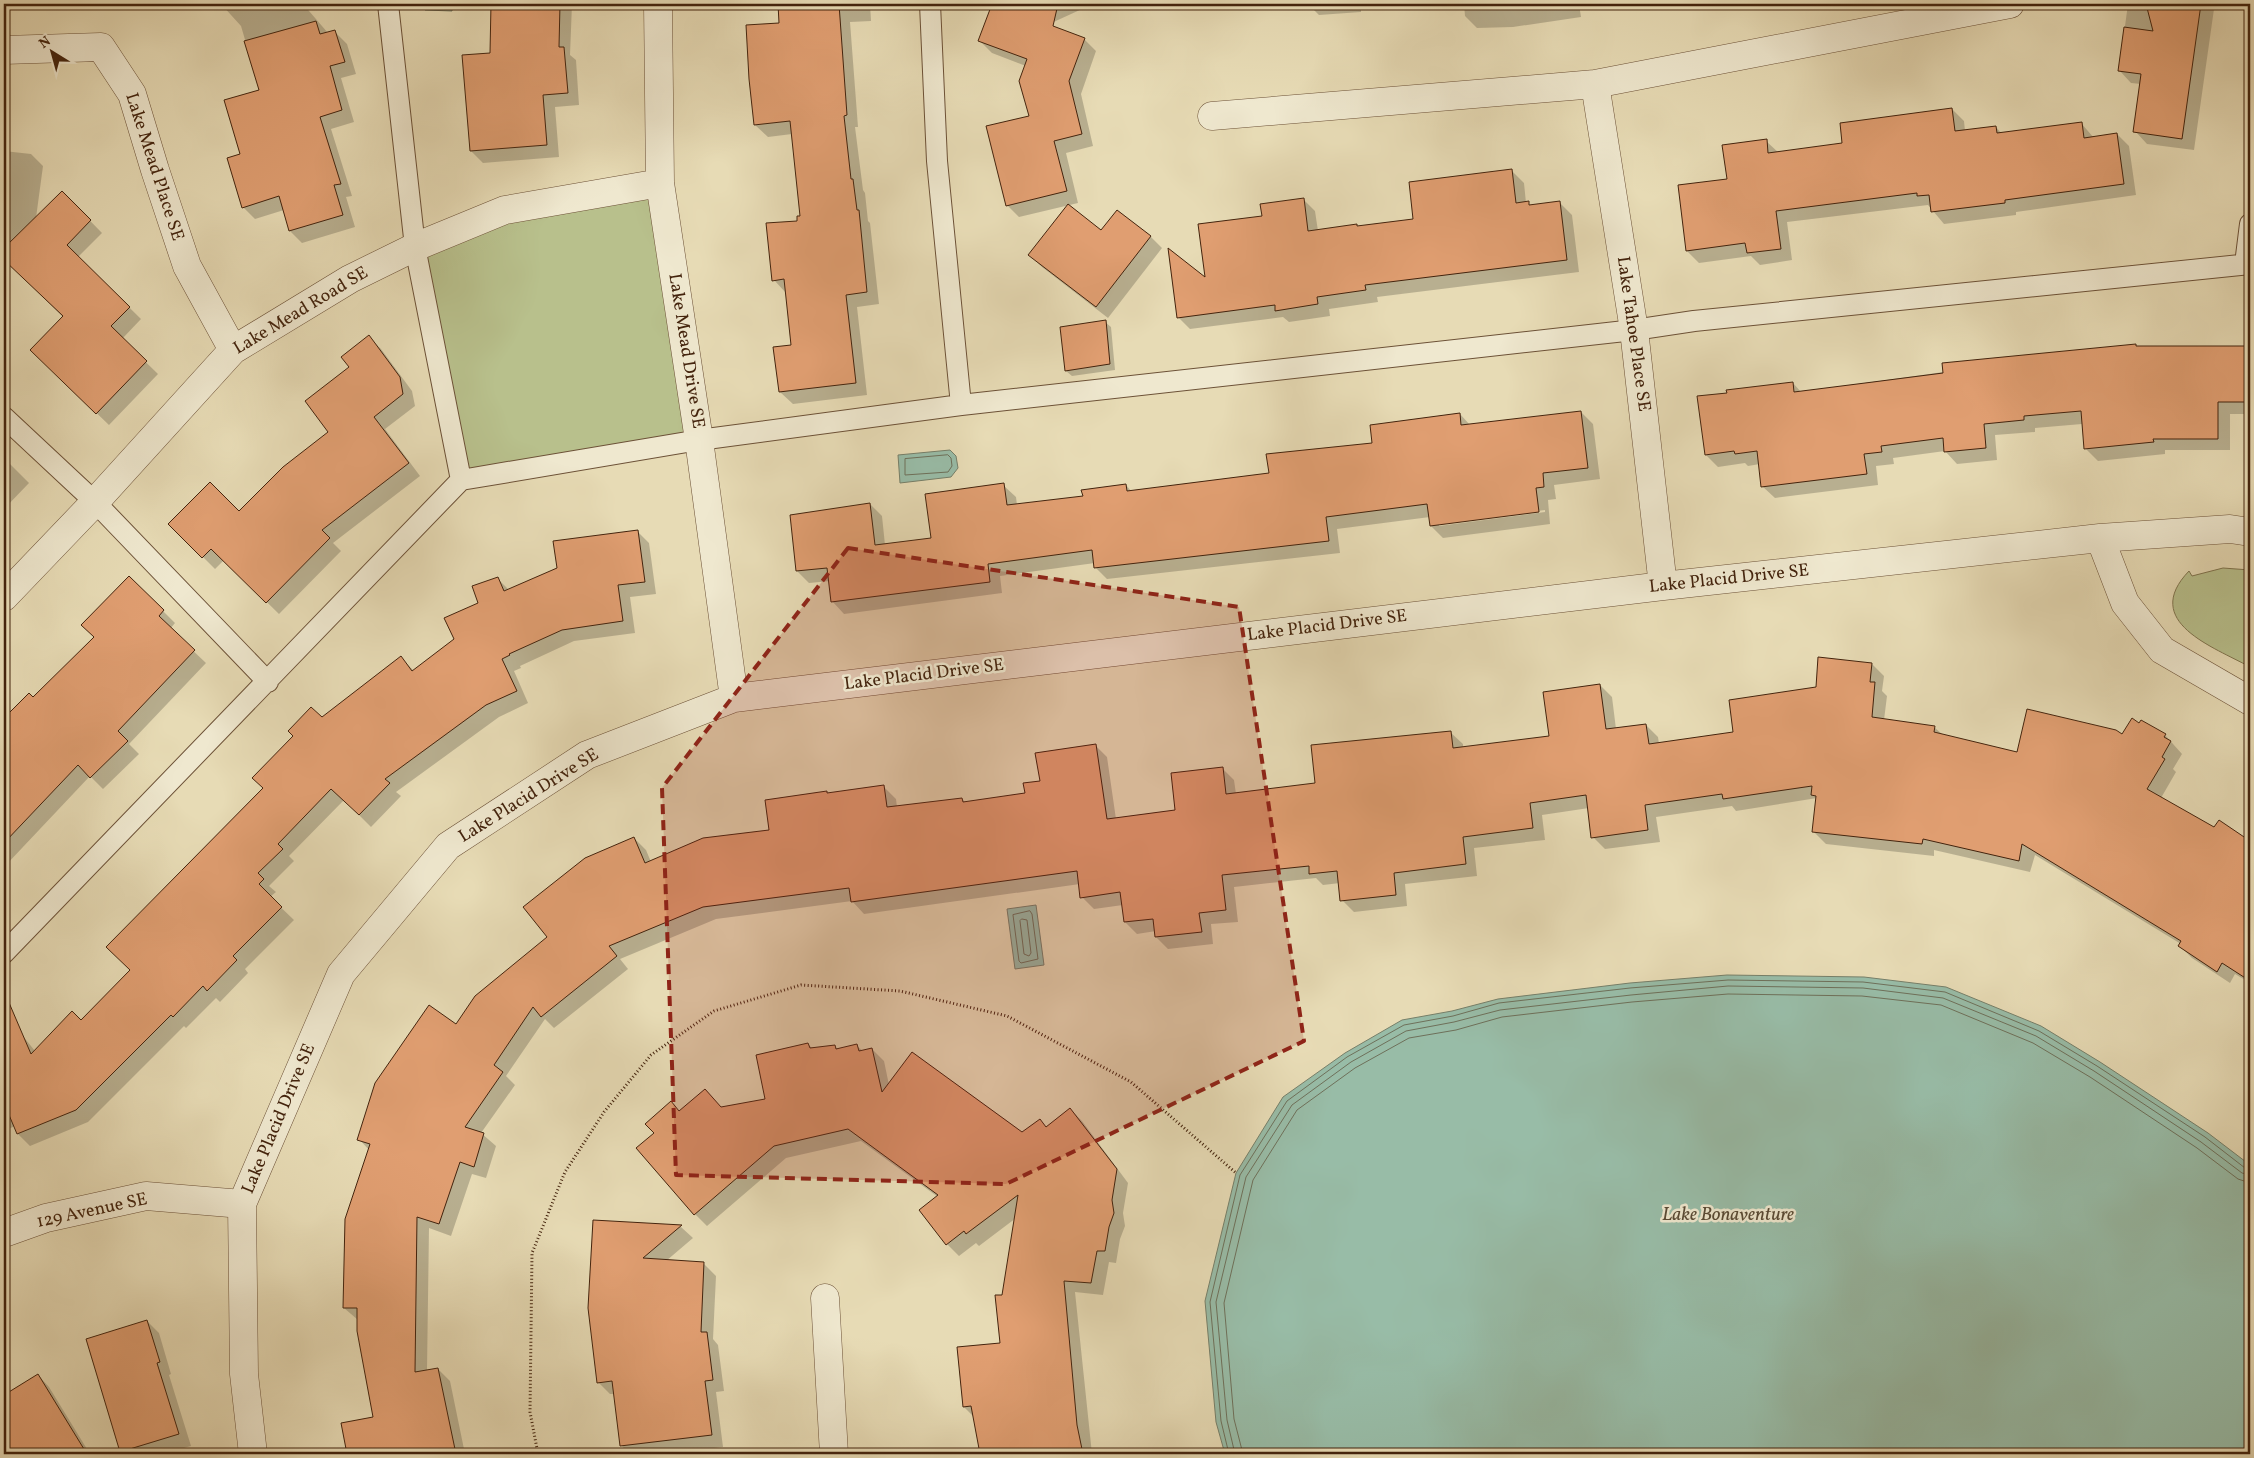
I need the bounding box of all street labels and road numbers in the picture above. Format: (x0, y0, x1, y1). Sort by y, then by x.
street label: Lake Mead Place SE (118, 90, 190, 244)
street label: Lake Tahoe Place SE (1610, 255, 1656, 414)
street label: Lake Mead Road SE (229, 261, 373, 361)
street label: Lake Mead Drive SE (661, 272, 711, 431)
street label: Lake Placid Drive SE (1648, 558, 1811, 600)
street label: Lake Placid Drive SE (1246, 604, 1409, 648)
street label: Lake Placid Drive SE (843, 653, 1006, 697)
street label: Lake Placid Drive SE (454, 743, 604, 849)
street label: Lake Placid Drive SE (236, 1040, 322, 1198)
street label: 129 Avenue SE (34, 1187, 150, 1235)

